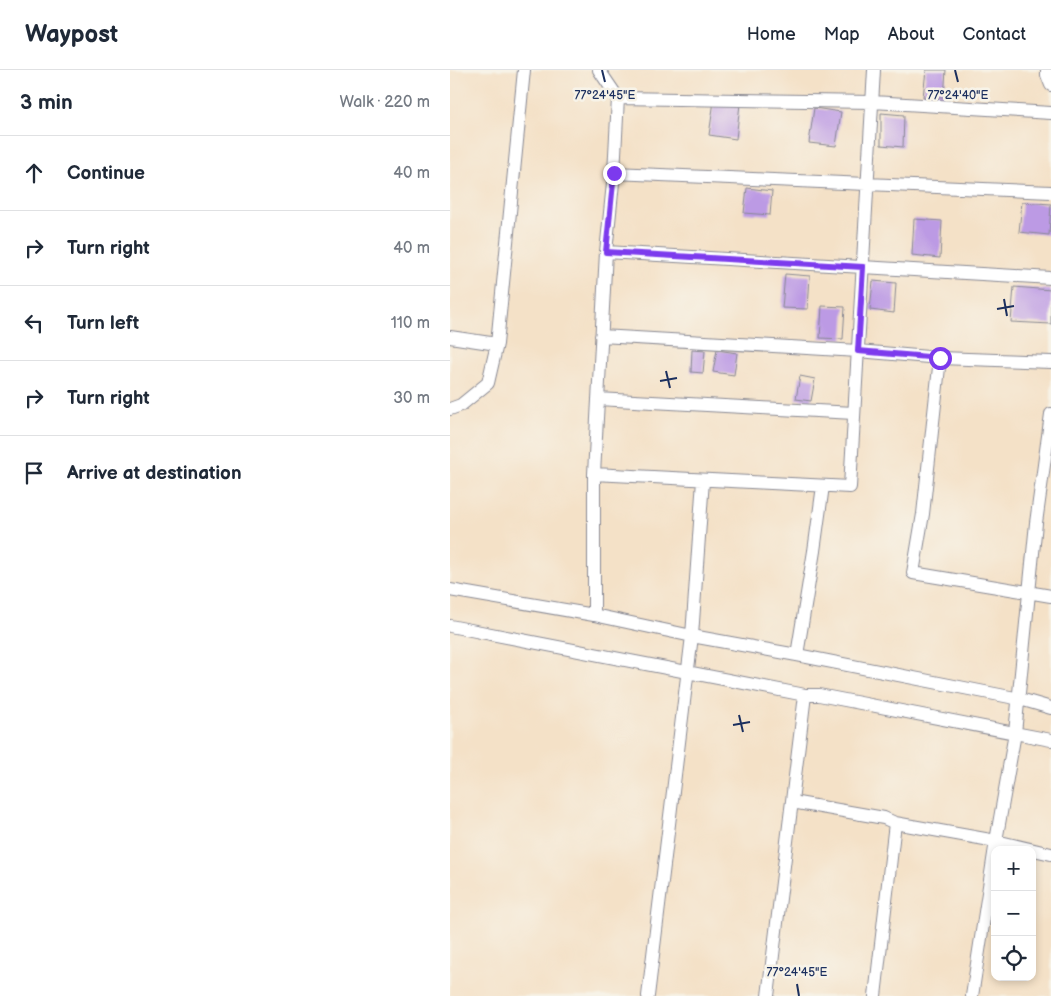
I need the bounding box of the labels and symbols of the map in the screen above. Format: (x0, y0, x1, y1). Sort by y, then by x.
text: 77°24'45"E (575, 88, 635, 103)
text: 77°24'40"E (928, 88, 989, 103)
route end (603, 162, 626, 185)
route start (929, 347, 952, 370)
text: 77°24'45"E (767, 965, 827, 980)

